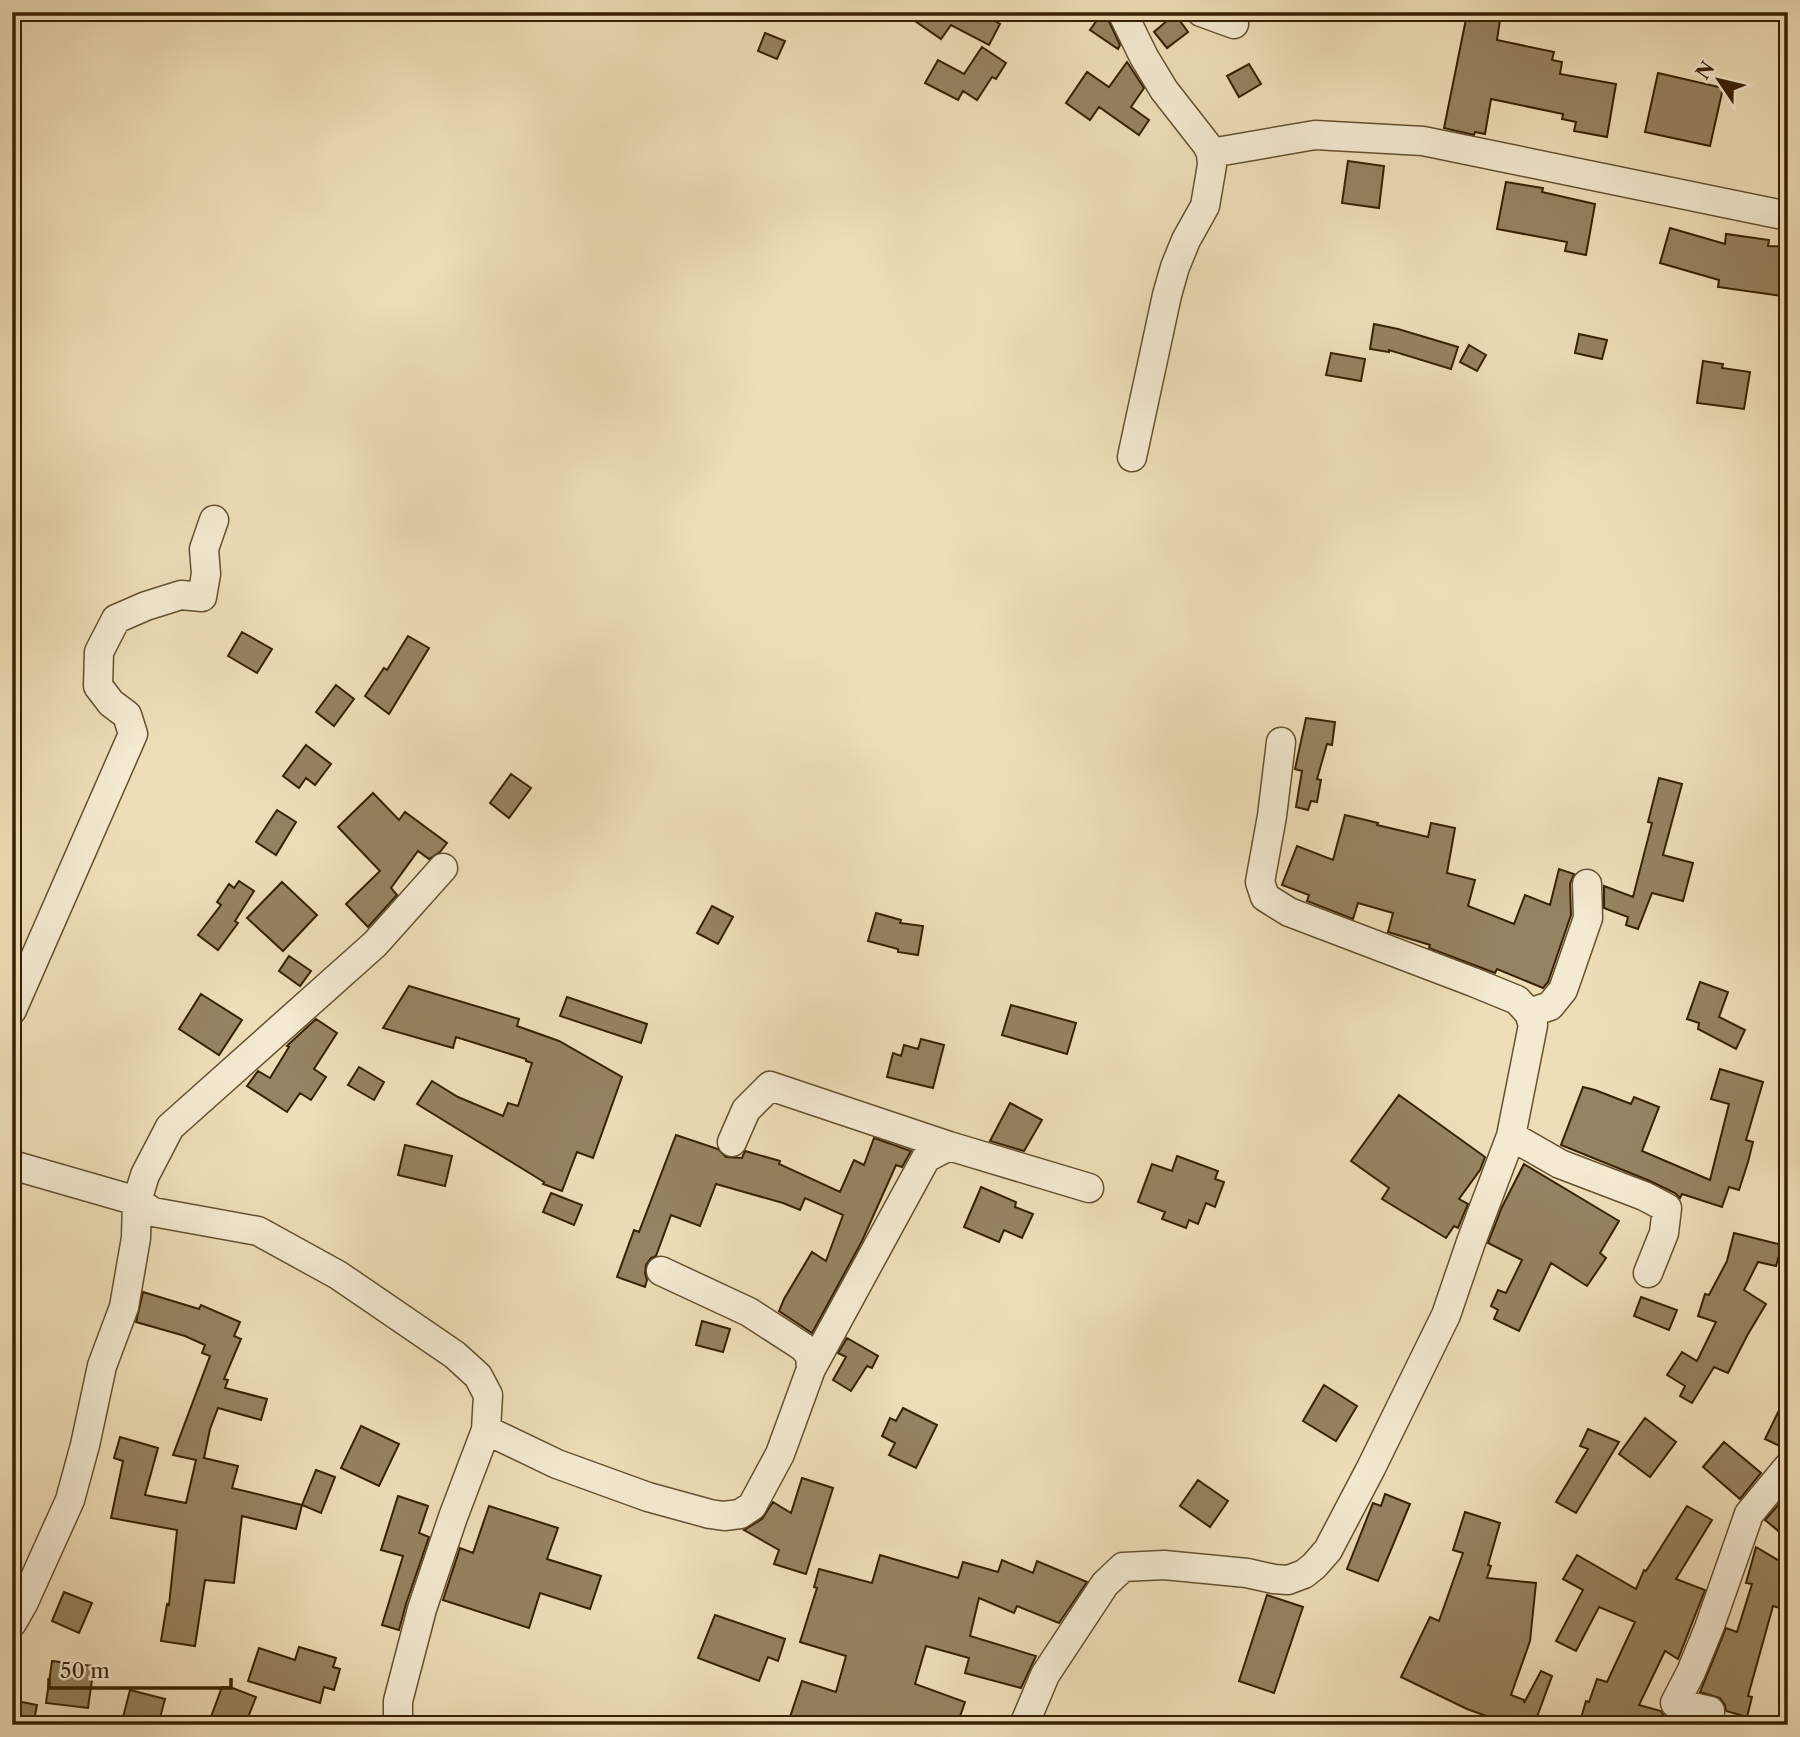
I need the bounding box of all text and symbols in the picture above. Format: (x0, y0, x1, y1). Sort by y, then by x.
north arrow (1685, 46, 1755, 116)
text: N (1691, 57, 1720, 84)
scale bar (49, 1646, 231, 1690)
text: 50 m (60, 1658, 110, 1683)

